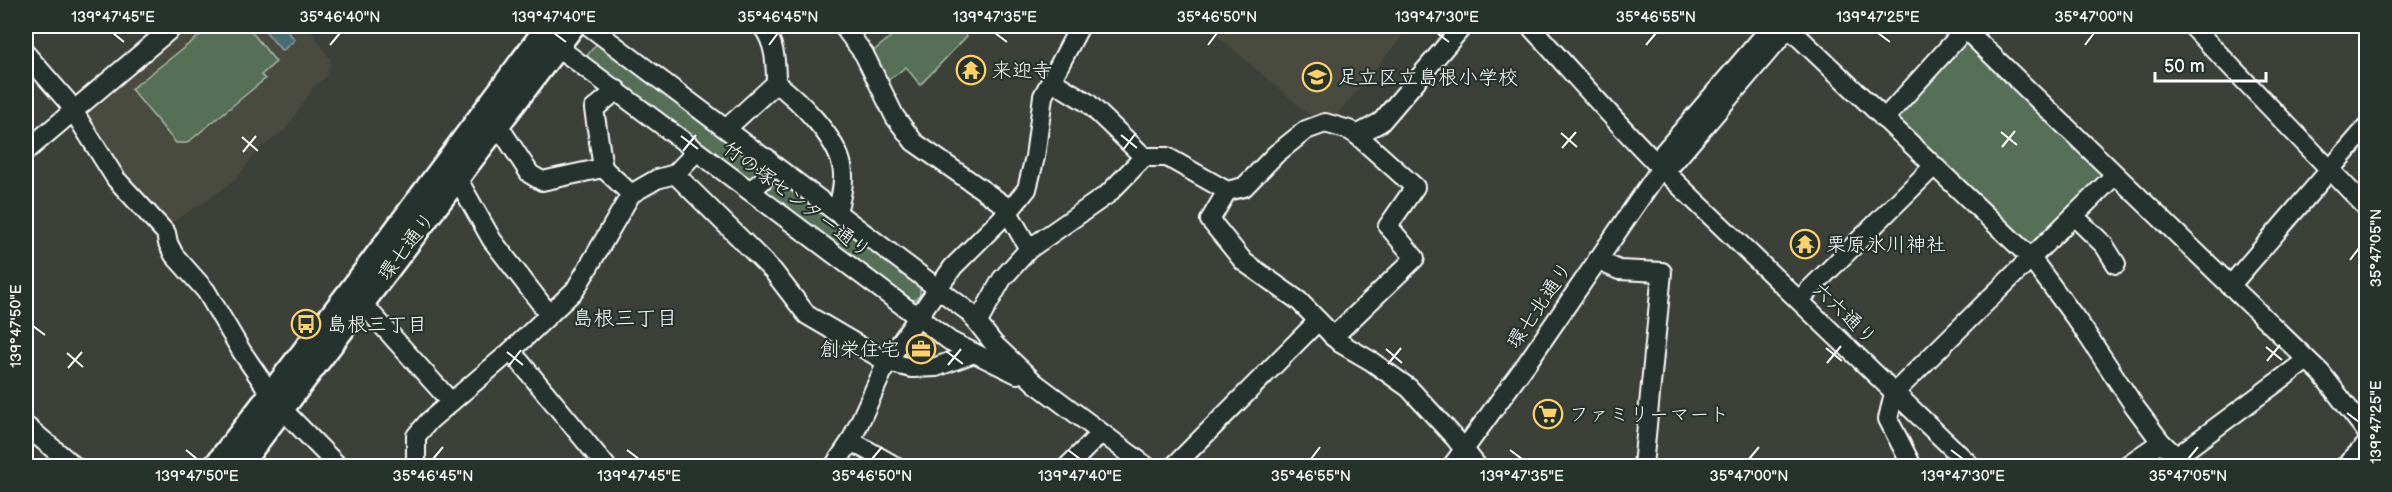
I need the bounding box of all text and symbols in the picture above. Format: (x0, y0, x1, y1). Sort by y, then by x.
text: 139°47'45"E (71, 8, 155, 27)
text: 35°46'40"N (299, 8, 381, 27)
text: 139°47'40"E (512, 8, 596, 27)
text: 35°46'45"N (738, 8, 818, 27)
text: 139°47'35"E (953, 8, 1037, 27)
text: 35°46'50"N (1177, 8, 1257, 27)
text: 139°47'30"E (1395, 8, 1479, 27)
text: 35°46'55"N (1616, 8, 1696, 27)
text: 139°47'25"E (1836, 8, 1920, 27)
text: 35°47'00"N (2055, 8, 2133, 27)
scale bar (2155, 45, 2266, 83)
temple icon: 来迎寺 (955, 54, 987, 86)
text: 50 m (2164, 56, 2205, 77)
place label: 来迎寺 (992, 59, 1052, 83)
school or university icon: 足立区立島根小学校 (1301, 61, 1333, 93)
place label: 足立区立島根小学校 (1338, 66, 1518, 90)
street label: 竹の塚センター通り (718, 136, 875, 263)
street label: 環七通り (373, 207, 440, 286)
text: 35°47'05"N (2367, 209, 2386, 287)
temple icon: 栗原氷川神社 (1789, 228, 1821, 260)
place label: 栗原氷川神社 (1826, 233, 1946, 257)
street label: 環七北通り (1502, 257, 1578, 354)
street label: 六六通り (1807, 277, 1881, 350)
text: 139°47'50"E (7, 284, 26, 368)
district label: 島根三丁目 (573, 306, 678, 331)
bus stop icon: 島根三丁目 (290, 308, 322, 340)
place label: 島根三丁目 (327, 313, 427, 337)
office icon: 創栄住宅 (905, 333, 937, 365)
place label: 創栄住宅 (820, 338, 900, 362)
text: 139°47'25"E (2367, 380, 2386, 464)
supermarket icon: ファミリーマート (1532, 398, 1564, 430)
place label: ファミリーマート (1569, 403, 1729, 427)
text: 139°47'50"E (155, 467, 239, 486)
text: 35°46'45"N (393, 467, 473, 486)
text: 139°47'45"E (597, 467, 681, 486)
text: 35°46'50"N (832, 467, 912, 486)
text: 139°47'40"E (1038, 467, 1122, 486)
text: 35°46'55"N (1271, 467, 1351, 486)
text: 139°47'35"E (1480, 467, 1564, 486)
text: 35°47'00"N (1710, 467, 1788, 486)
text: 139°47'30"E (1921, 467, 2005, 486)
text: 35°47'05"N (2149, 467, 2227, 486)

